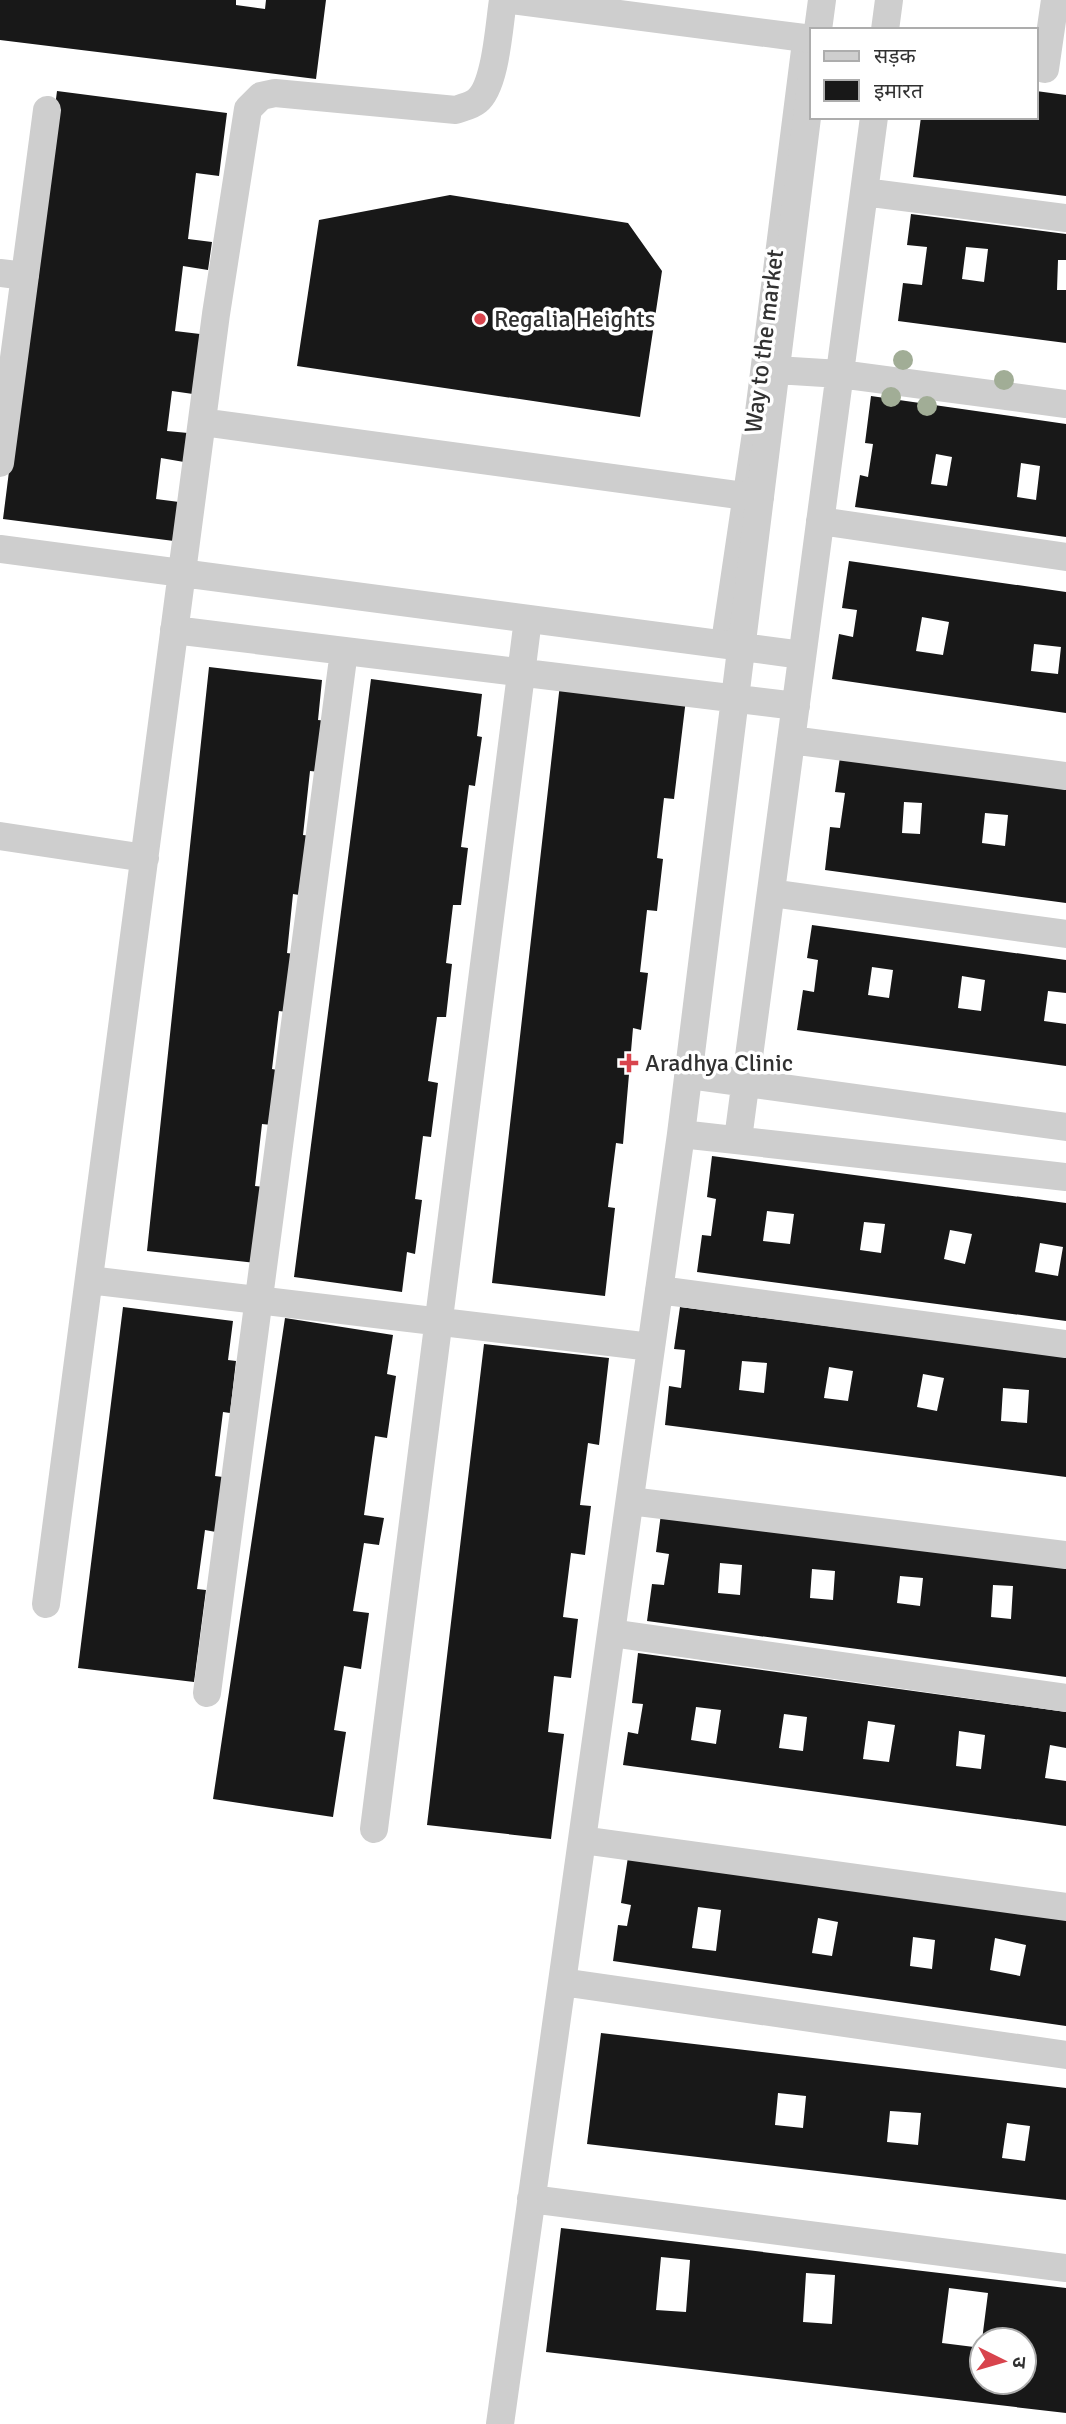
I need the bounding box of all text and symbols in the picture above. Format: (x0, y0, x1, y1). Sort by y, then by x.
legend (810, 28, 1038, 119)
text: सड़क (874, 43, 916, 69)
text: इमारत (874, 78, 924, 104)
street label: Way to the market (738, 248, 790, 434)
place label: Regalia Heights (494, 304, 655, 334)
marker: Regalia Heights (472, 311, 488, 327)
place label: Aradhya Clinic (645, 1048, 793, 1078)
marker: Aradhya Clinic (619, 1053, 639, 1073)
north arrow (968, 2326, 1038, 2396)
text: उ (1006, 2356, 1031, 2370)

